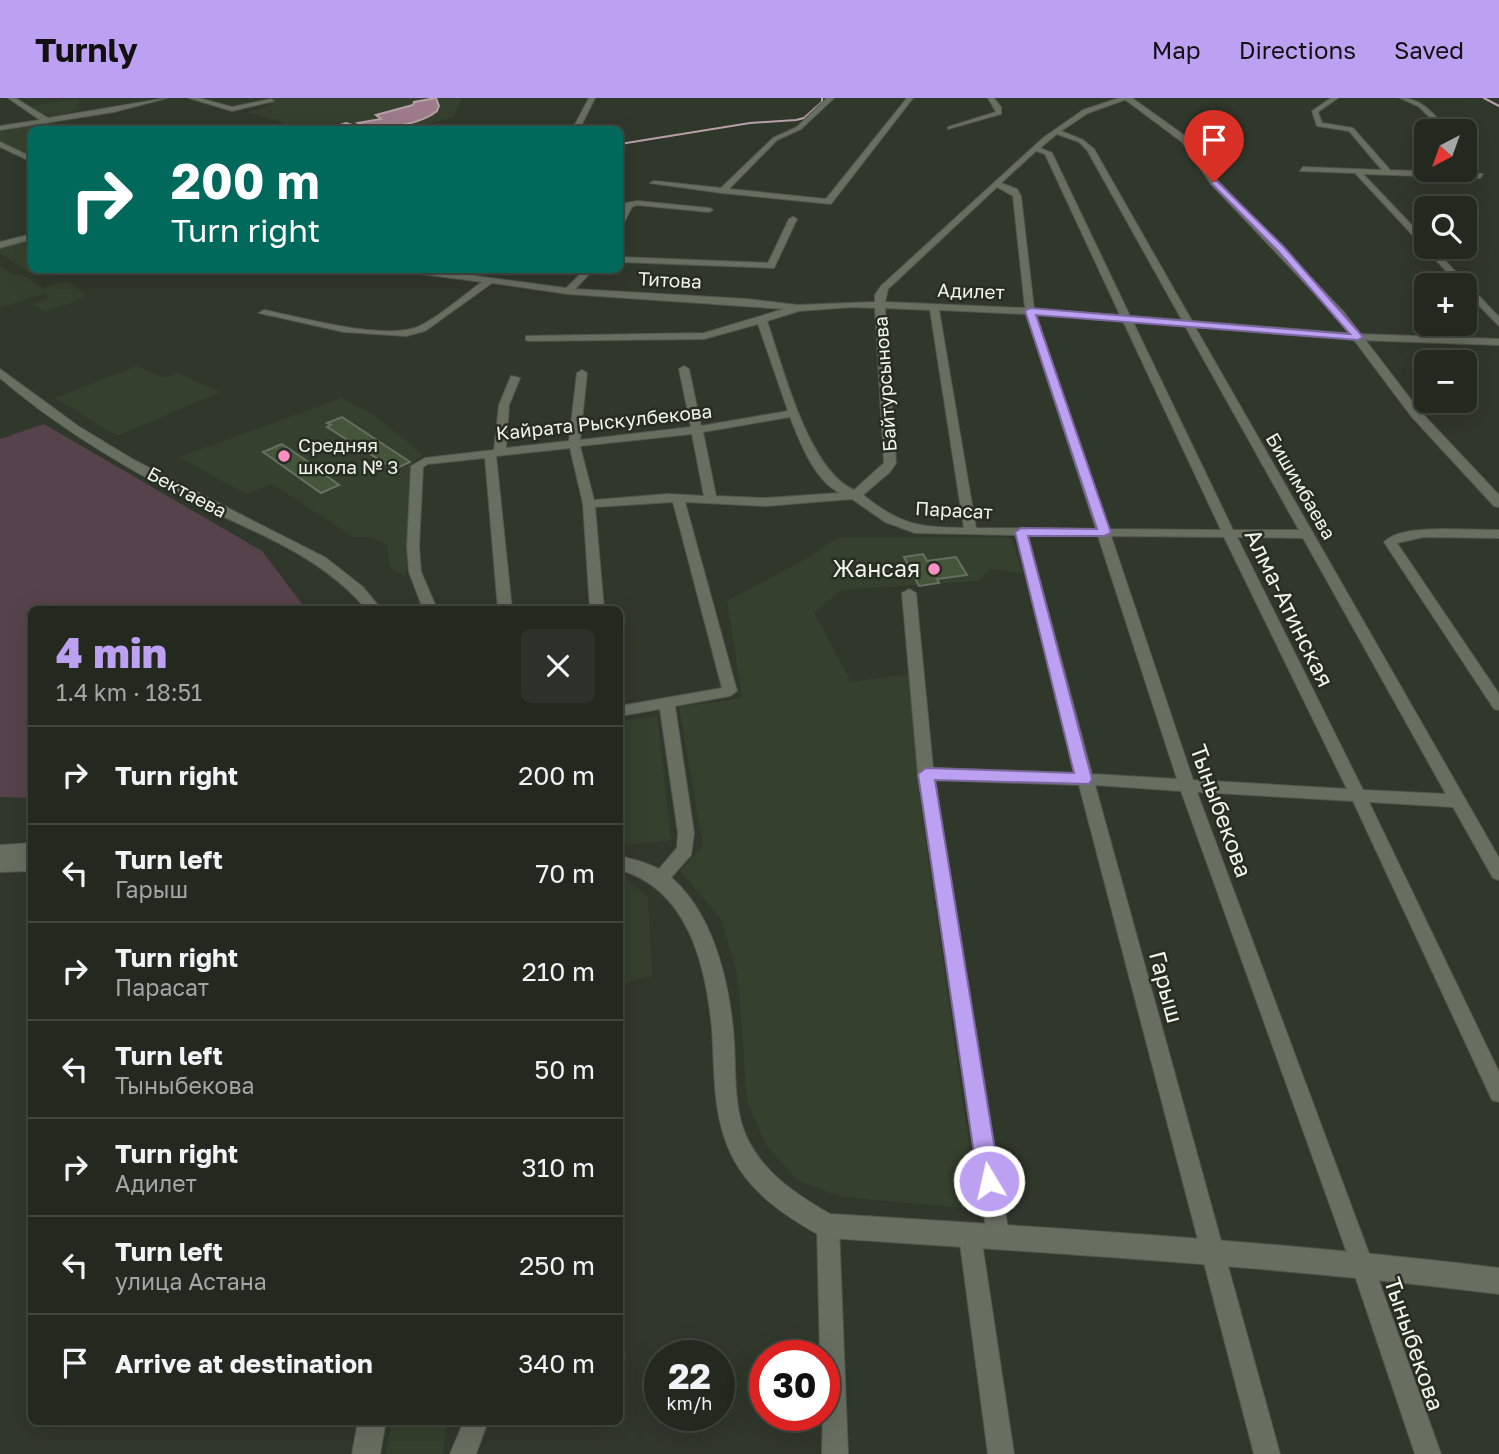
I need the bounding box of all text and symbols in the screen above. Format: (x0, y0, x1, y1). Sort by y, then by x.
text: Turnly (35, 30, 138, 69)
text: Map (1152, 35, 1201, 64)
text: Directions (1239, 35, 1356, 64)
text: Saved (1394, 35, 1464, 64)
pin (1184, 110, 1244, 182)
north arrow (1414, 119, 1477, 182)
map controls (1414, 119, 1477, 413)
icon: arrive (1195, 121, 1233, 159)
text: 200 m (171, 151, 320, 210)
icon: right (56, 154, 147, 245)
button: search (1414, 196, 1477, 259)
text: Turn right (171, 211, 320, 249)
street label: Титова (638, 266, 702, 293)
button: + (1414, 273, 1477, 336)
street label: Адилет (937, 278, 1005, 303)
street label: Байтурсынова (868, 316, 901, 453)
button: − (1414, 350, 1477, 413)
street label: Кайрата Рыскулбекова (495, 399, 713, 444)
street label: Бишимбаева (1262, 428, 1341, 543)
place label: Средняя школа № 3 (298, 433, 398, 478)
marker: Средняя школа № 3 (276, 448, 292, 464)
street label: Бектаева (144, 461, 231, 522)
street label: Парасат (915, 496, 993, 523)
street label: Алма-Атинская (1239, 524, 1340, 691)
place label: Жансая (832, 554, 920, 582)
marker: Жансая (926, 561, 942, 577)
text: 4 min (56, 627, 167, 677)
button: close (521, 629, 595, 703)
text: 1.4 km · 18:51 (56, 678, 202, 706)
street label: Тыныбекова (1185, 740, 1259, 881)
icon: right (56, 756, 94, 794)
text: Turn right (115, 760, 238, 791)
text: 200 m (518, 760, 595, 791)
text: Turn left (115, 844, 223, 875)
icon: left (56, 854, 94, 892)
text: 70 m (536, 858, 595, 889)
text: Гарыш (115, 875, 188, 903)
text: Turn right (115, 942, 238, 973)
street label: Гарыш (1144, 948, 1190, 1026)
icon: right (56, 952, 94, 990)
text: 210 m (522, 956, 595, 987)
text: Парасат (115, 973, 209, 1001)
text: Turn left (115, 1040, 223, 1071)
icon: left (56, 1050, 94, 1088)
text: 50 m (534, 1054, 595, 1085)
text: Тыныбекова (115, 1071, 254, 1099)
text: Turn right (115, 1138, 238, 1169)
position arrow (952, 1144, 1026, 1218)
icon: right (56, 1148, 94, 1186)
text: 310 m (522, 1152, 595, 1183)
text: Адилет (115, 1169, 197, 1197)
text: Turn left (115, 1236, 223, 1267)
icon: left (56, 1246, 94, 1284)
text: 250 m (519, 1250, 595, 1281)
text: улица Астана (115, 1267, 267, 1295)
street label: Тыныбекова (1379, 1273, 1451, 1414)
speed limit sign: 30 (749, 1340, 840, 1431)
icon: arrive (56, 1344, 94, 1382)
text: Arrive at destination (115, 1348, 373, 1379)
text: 340 m (518, 1348, 595, 1379)
text: 22 (668, 1355, 711, 1397)
text: km/h (667, 1392, 712, 1414)

